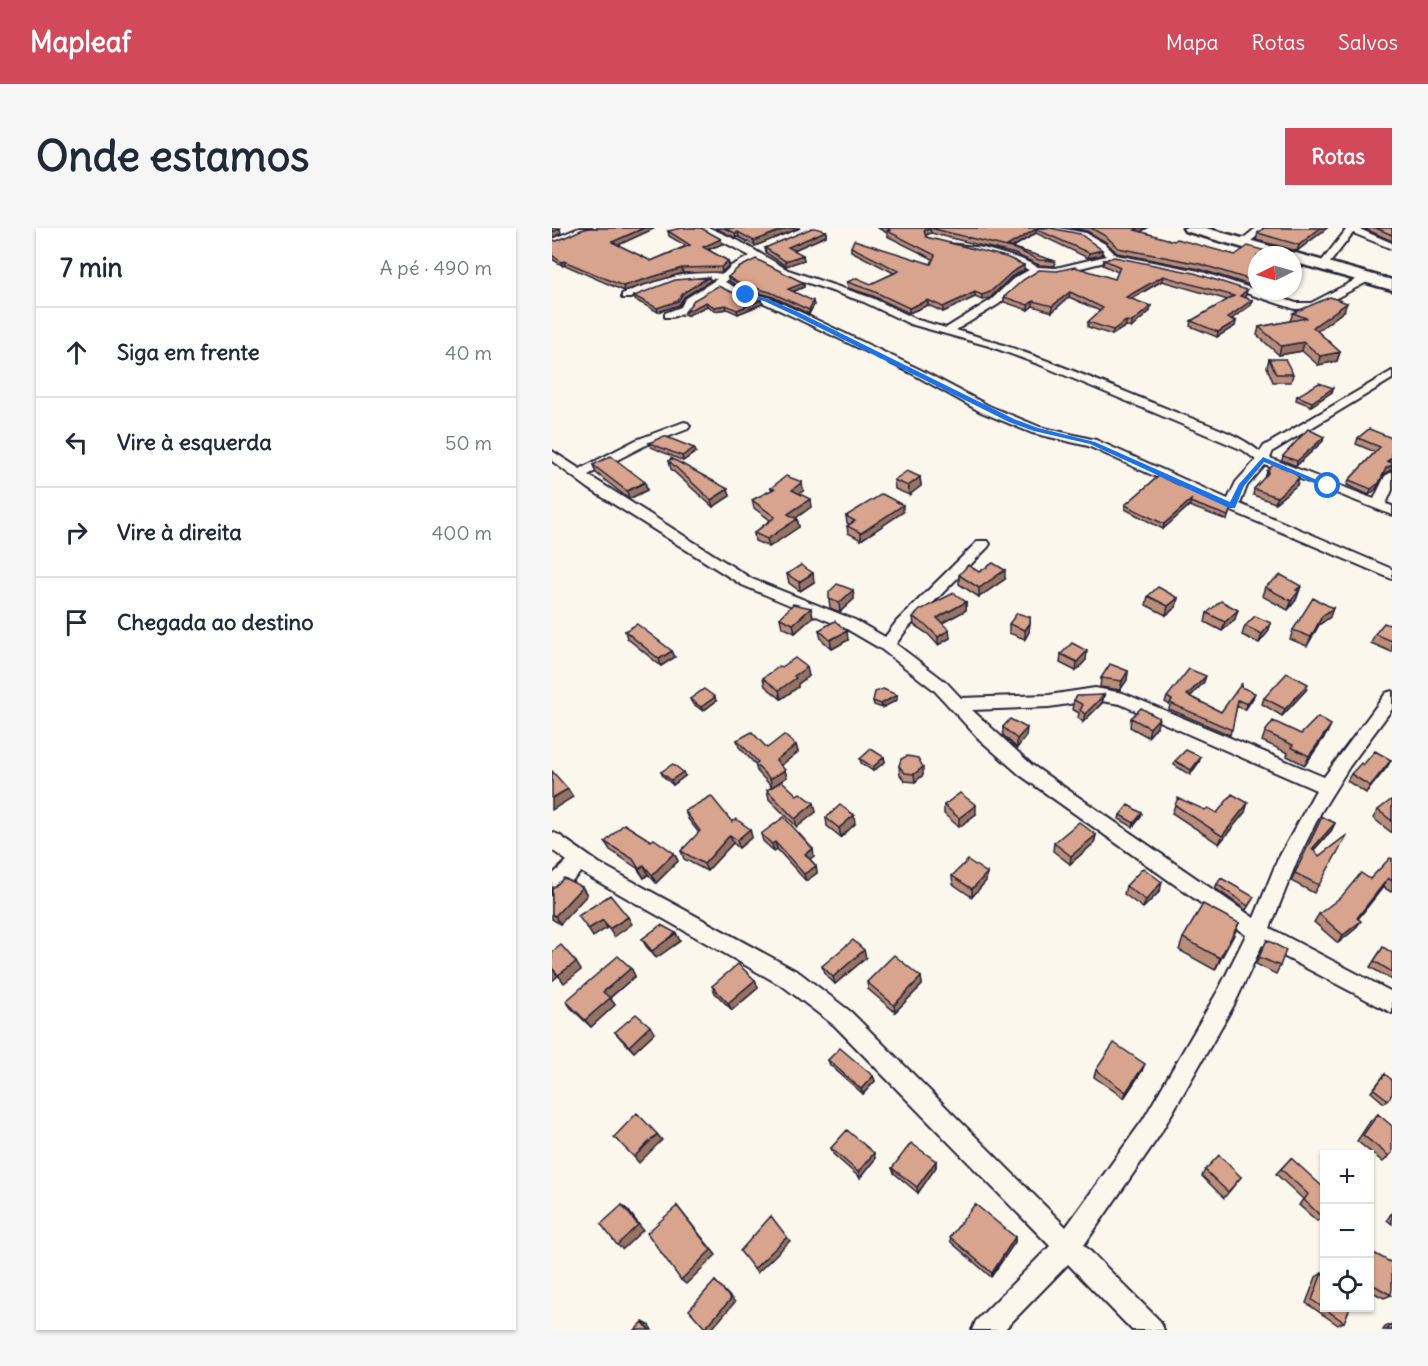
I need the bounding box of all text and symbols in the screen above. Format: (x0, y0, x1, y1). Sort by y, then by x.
text: Mapleaf (30, 24, 131, 60)
text: Mapa (1166, 29, 1219, 56)
text: Rotas (1252, 29, 1305, 56)
text: Salvos (1338, 29, 1398, 56)
button: Rotas (1285, 128, 1392, 185)
text: Onde estamos (36, 130, 309, 182)
north arrow (1248, 246, 1302, 300)
text: 7 min (60, 251, 123, 284)
text: A pé · 490 m (380, 255, 492, 280)
route end (732, 281, 758, 307)
icon: ahead (60, 336, 93, 369)
text: Siga em frente (117, 338, 260, 366)
text: 40 m (445, 340, 492, 365)
icon: left (60, 426, 93, 459)
text: Vire à esquerda (117, 428, 272, 456)
text: 50 m (445, 430, 492, 455)
route start (1314, 472, 1340, 498)
icon: right (60, 516, 93, 549)
text: Vire à direita (117, 518, 242, 546)
text: 400 m (432, 520, 492, 545)
icon: arrive (60, 606, 93, 639)
text: Chegada ao destino (117, 608, 314, 636)
map controls (1320, 1150, 1374, 1312)
button: + (1320, 1150, 1374, 1204)
button: − (1320, 1204, 1374, 1258)
button: locate (1320, 1258, 1374, 1312)

